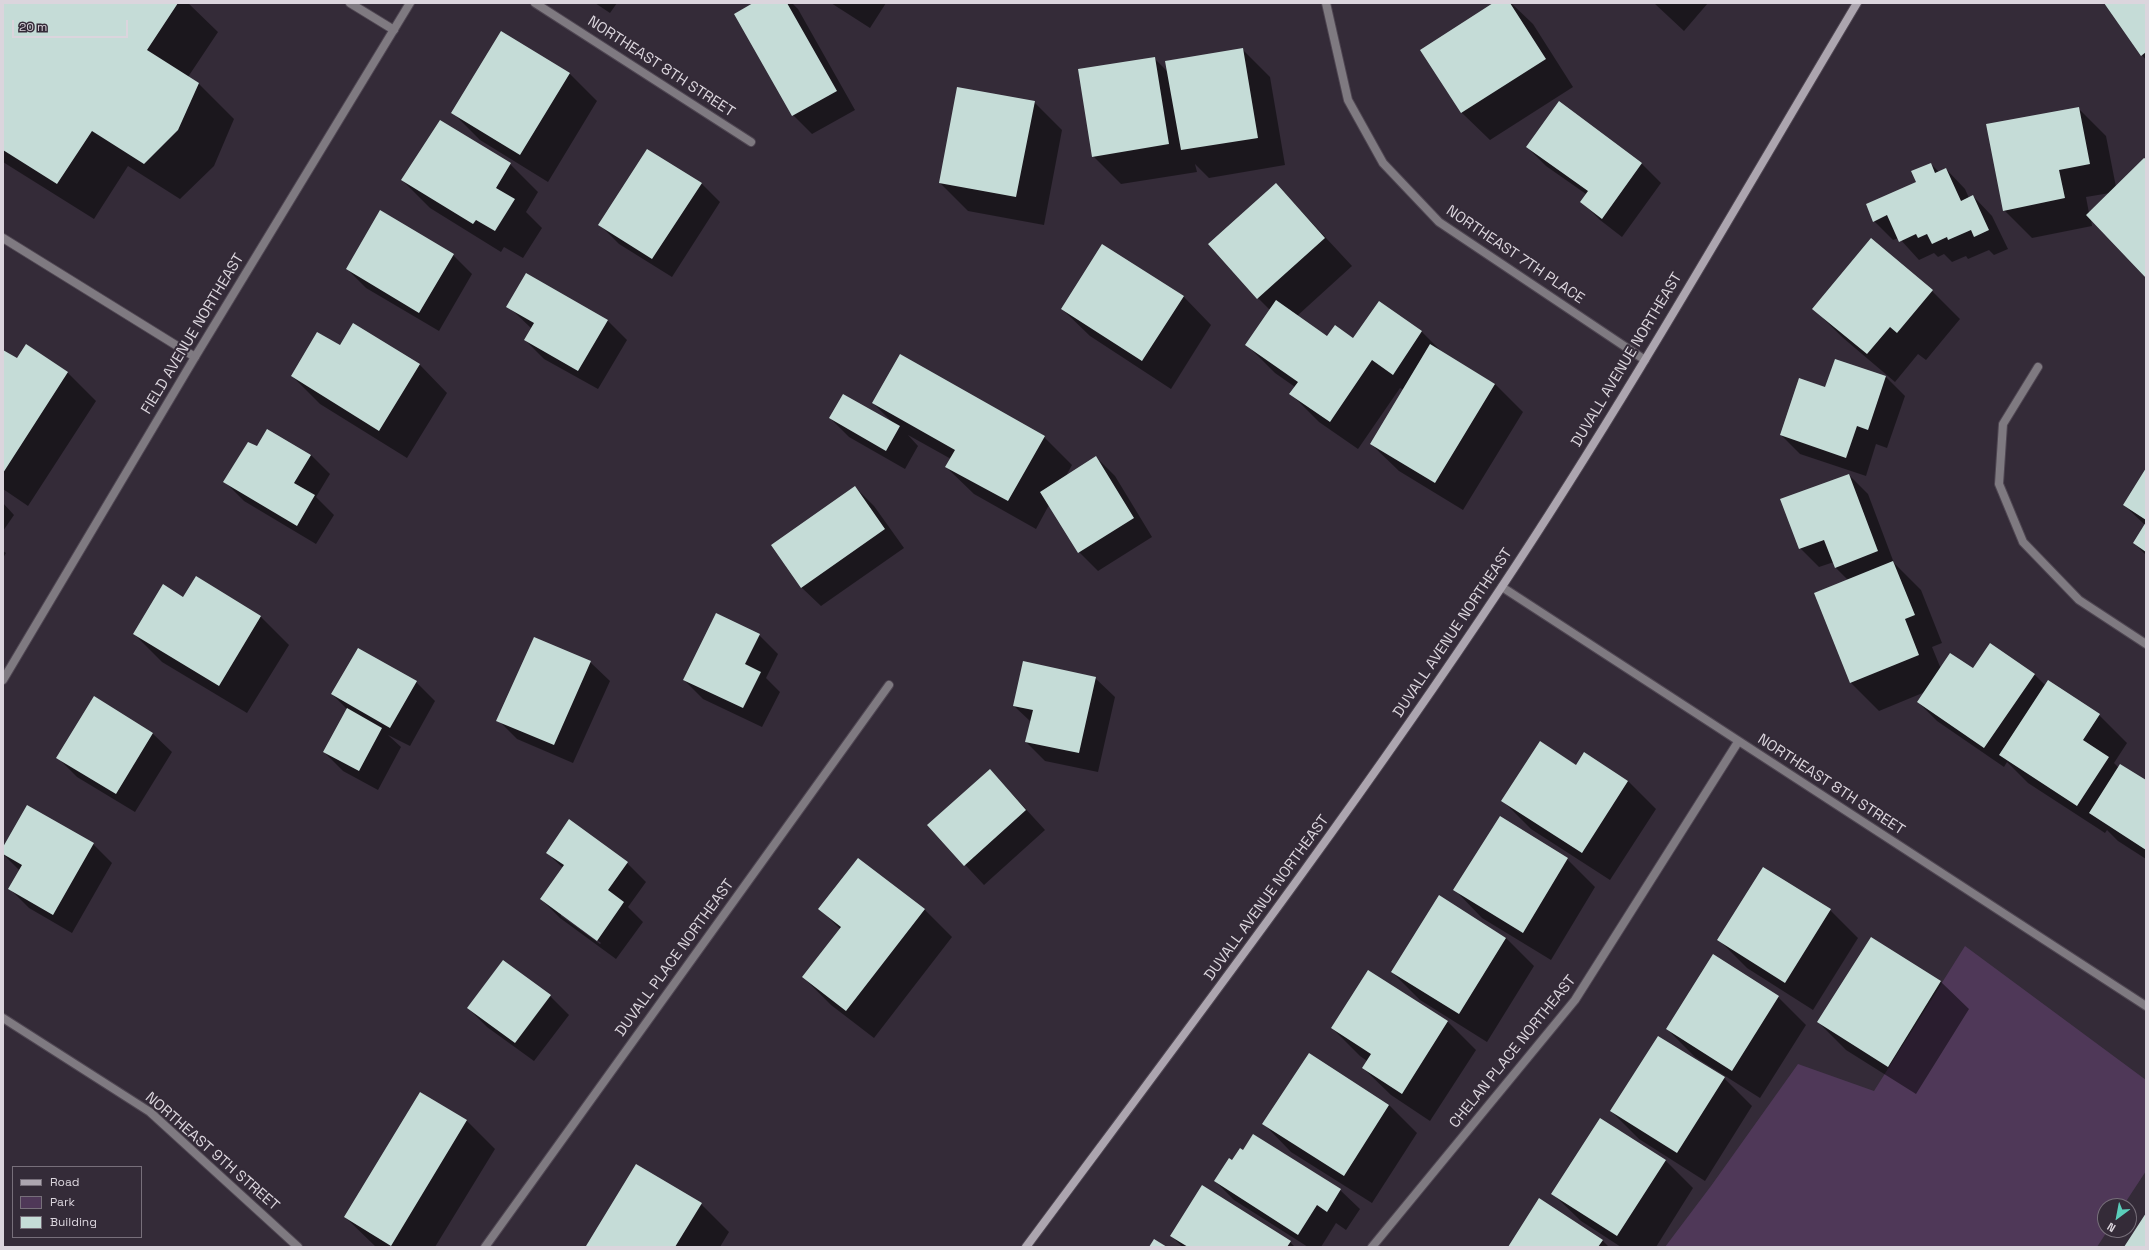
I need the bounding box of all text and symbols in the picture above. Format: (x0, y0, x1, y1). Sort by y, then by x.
scale bar (14, 12, 130, 38)
street label: NORTHEAST 8TH STREET (584, 13, 738, 121)
text: 20 m (19, 19, 47, 35)
street label: NORTHEAST 7TH PLACE (1442, 202, 1588, 308)
street label: FIELD AVENUE NORTHEAST (138, 250, 248, 418)
street label: DUVALL AVENUE NORTHEAST (1568, 270, 1686, 450)
street label: DUVALL AVENUE NORTHEAST (1390, 545, 1516, 721)
street label: NORTHEAST 8TH STREET (1754, 731, 1908, 839)
street label: DUVALL AVENUE NORTHEAST (1201, 812, 1333, 984)
street label: DUVALL PLACE NORTHEAST (612, 876, 738, 1040)
street label: CHELAN PLACE NORTHEAST (1446, 972, 1580, 1132)
street label: NORTHEAST 9TH STREET (141, 1089, 283, 1215)
legend (12, 1166, 142, 1238)
text: Road (50, 1174, 79, 1190)
text: Park (50, 1194, 75, 1210)
north arrow (2097, 1198, 2137, 1238)
text: Building (50, 1214, 97, 1230)
text: N (2104, 1219, 2118, 1235)

